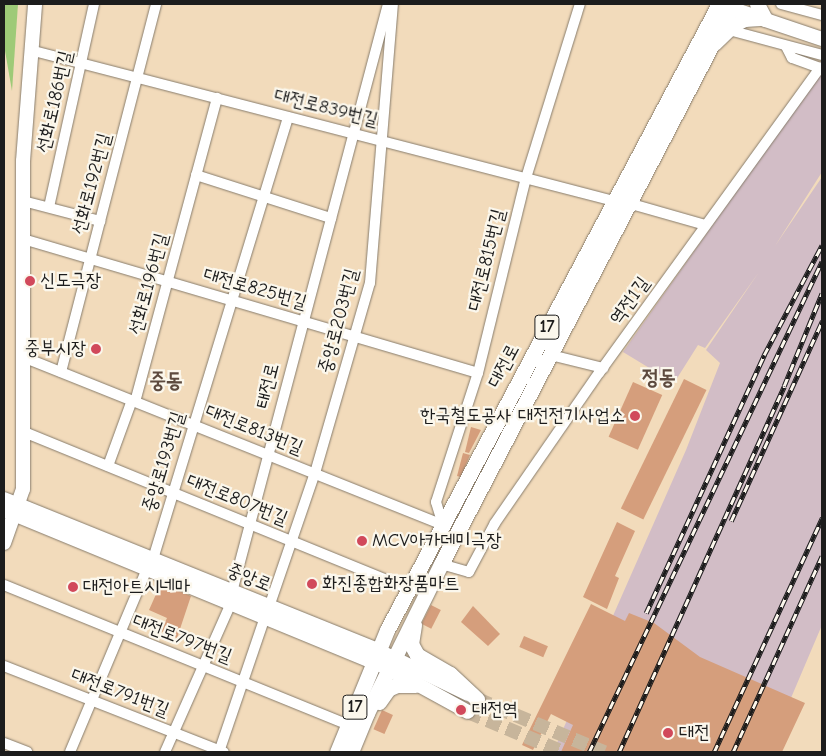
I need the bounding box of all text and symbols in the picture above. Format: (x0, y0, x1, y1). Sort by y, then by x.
street label: 선화로186번길 (32, 49, 78, 155)
street label: 대전로839번길 (272, 84, 380, 132)
street label: 선화로192번길 (68, 131, 116, 237)
street label: 대전로815번길 (463, 207, 511, 313)
street label: 선화로196번길 (124, 231, 174, 337)
street label: 대전로825번길 (201, 263, 309, 315)
street label: 중앙로203번길 (314, 266, 364, 376)
place label: 신도극장 (40, 270, 101, 292)
street label: 역전1길 (605, 273, 655, 329)
marker: 신도극장 (24, 275, 36, 287)
road number: 17 (533, 312, 561, 342)
place label: 중부시장 (25, 338, 86, 360)
street label: 대전로 (483, 340, 525, 392)
marker: 중부시장 (90, 343, 102, 355)
street label: 태전로 (251, 361, 285, 411)
district label: 정동 (642, 364, 676, 390)
district label: 중동 (149, 367, 183, 393)
street label: 대전로813번길 (202, 400, 306, 460)
place label: 한국철도공사 대전전기사업소 (420, 405, 625, 427)
street label: 중앙로193번길 (138, 409, 190, 515)
marker: 한국철도공사 대전전기사업소 (629, 410, 641, 422)
street label: 대전로807번길 (183, 469, 291, 531)
place label: MCV아카데미극장 (372, 530, 501, 552)
marker: MCV아카데미극장 (356, 535, 368, 547)
street label: 중앙로 (223, 559, 275, 597)
place label: 화진종합화장품마트 (322, 573, 460, 595)
place label: 대전아트시네마 (83, 576, 190, 598)
marker: 화진종합화장품마트 (306, 578, 318, 590)
marker: 대전아트시네마 (67, 581, 79, 593)
street label: 대전로797번길 (129, 610, 235, 668)
street label: 대전로791번길 (68, 664, 172, 722)
road number: 17 (341, 692, 369, 722)
place label: 대전역 (472, 699, 518, 721)
marker: 대전역 (454, 703, 468, 717)
place label: 대전 (679, 722, 710, 744)
marker: 대전 (661, 726, 675, 740)

